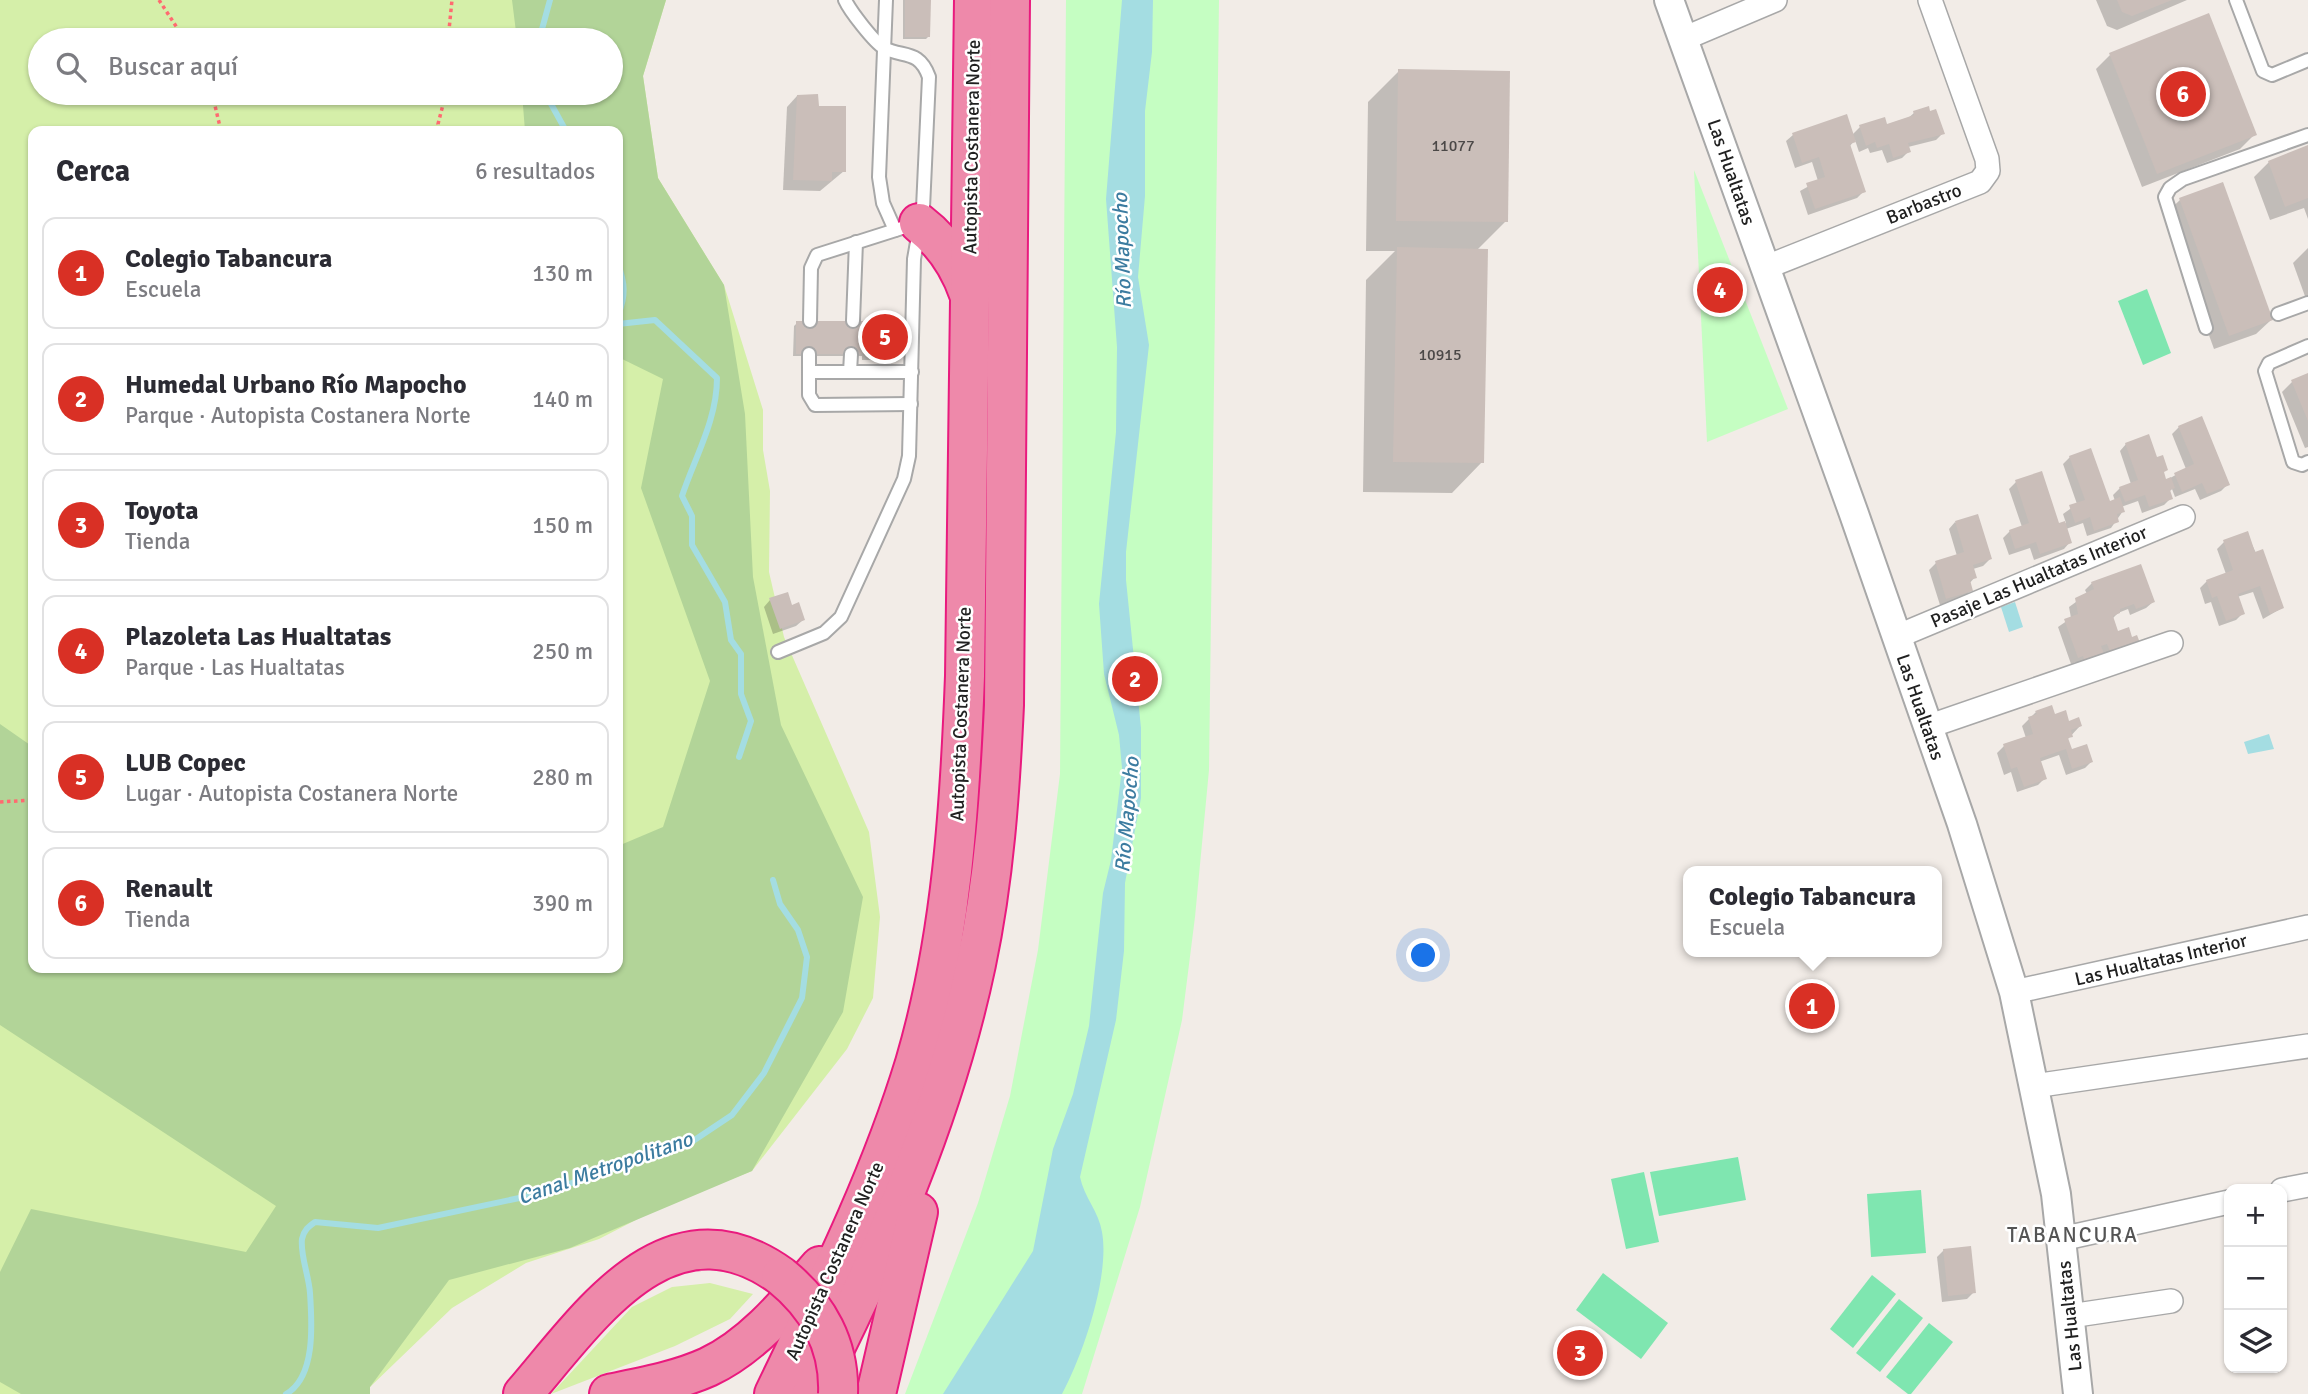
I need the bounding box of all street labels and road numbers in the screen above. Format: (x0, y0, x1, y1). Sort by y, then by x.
street label: Autopista Costanera Norte (958, 39, 986, 255)
street label: Las Hualtatas (1702, 116, 1760, 228)
street label: Barbastro (1883, 178, 1965, 230)
street label: Pasaje Las Hualtatas Interior (1927, 520, 2151, 634)
street label: Autopista Costanera Norte (945, 606, 977, 822)
street label: Las Hualtatas (1891, 651, 1949, 763)
street label: Las Hualtatas Interior (2073, 929, 2249, 991)
street label: Autopista Costanera Norte (780, 1158, 890, 1364)
street label: Las Hualtatas (2052, 1260, 2088, 1372)

